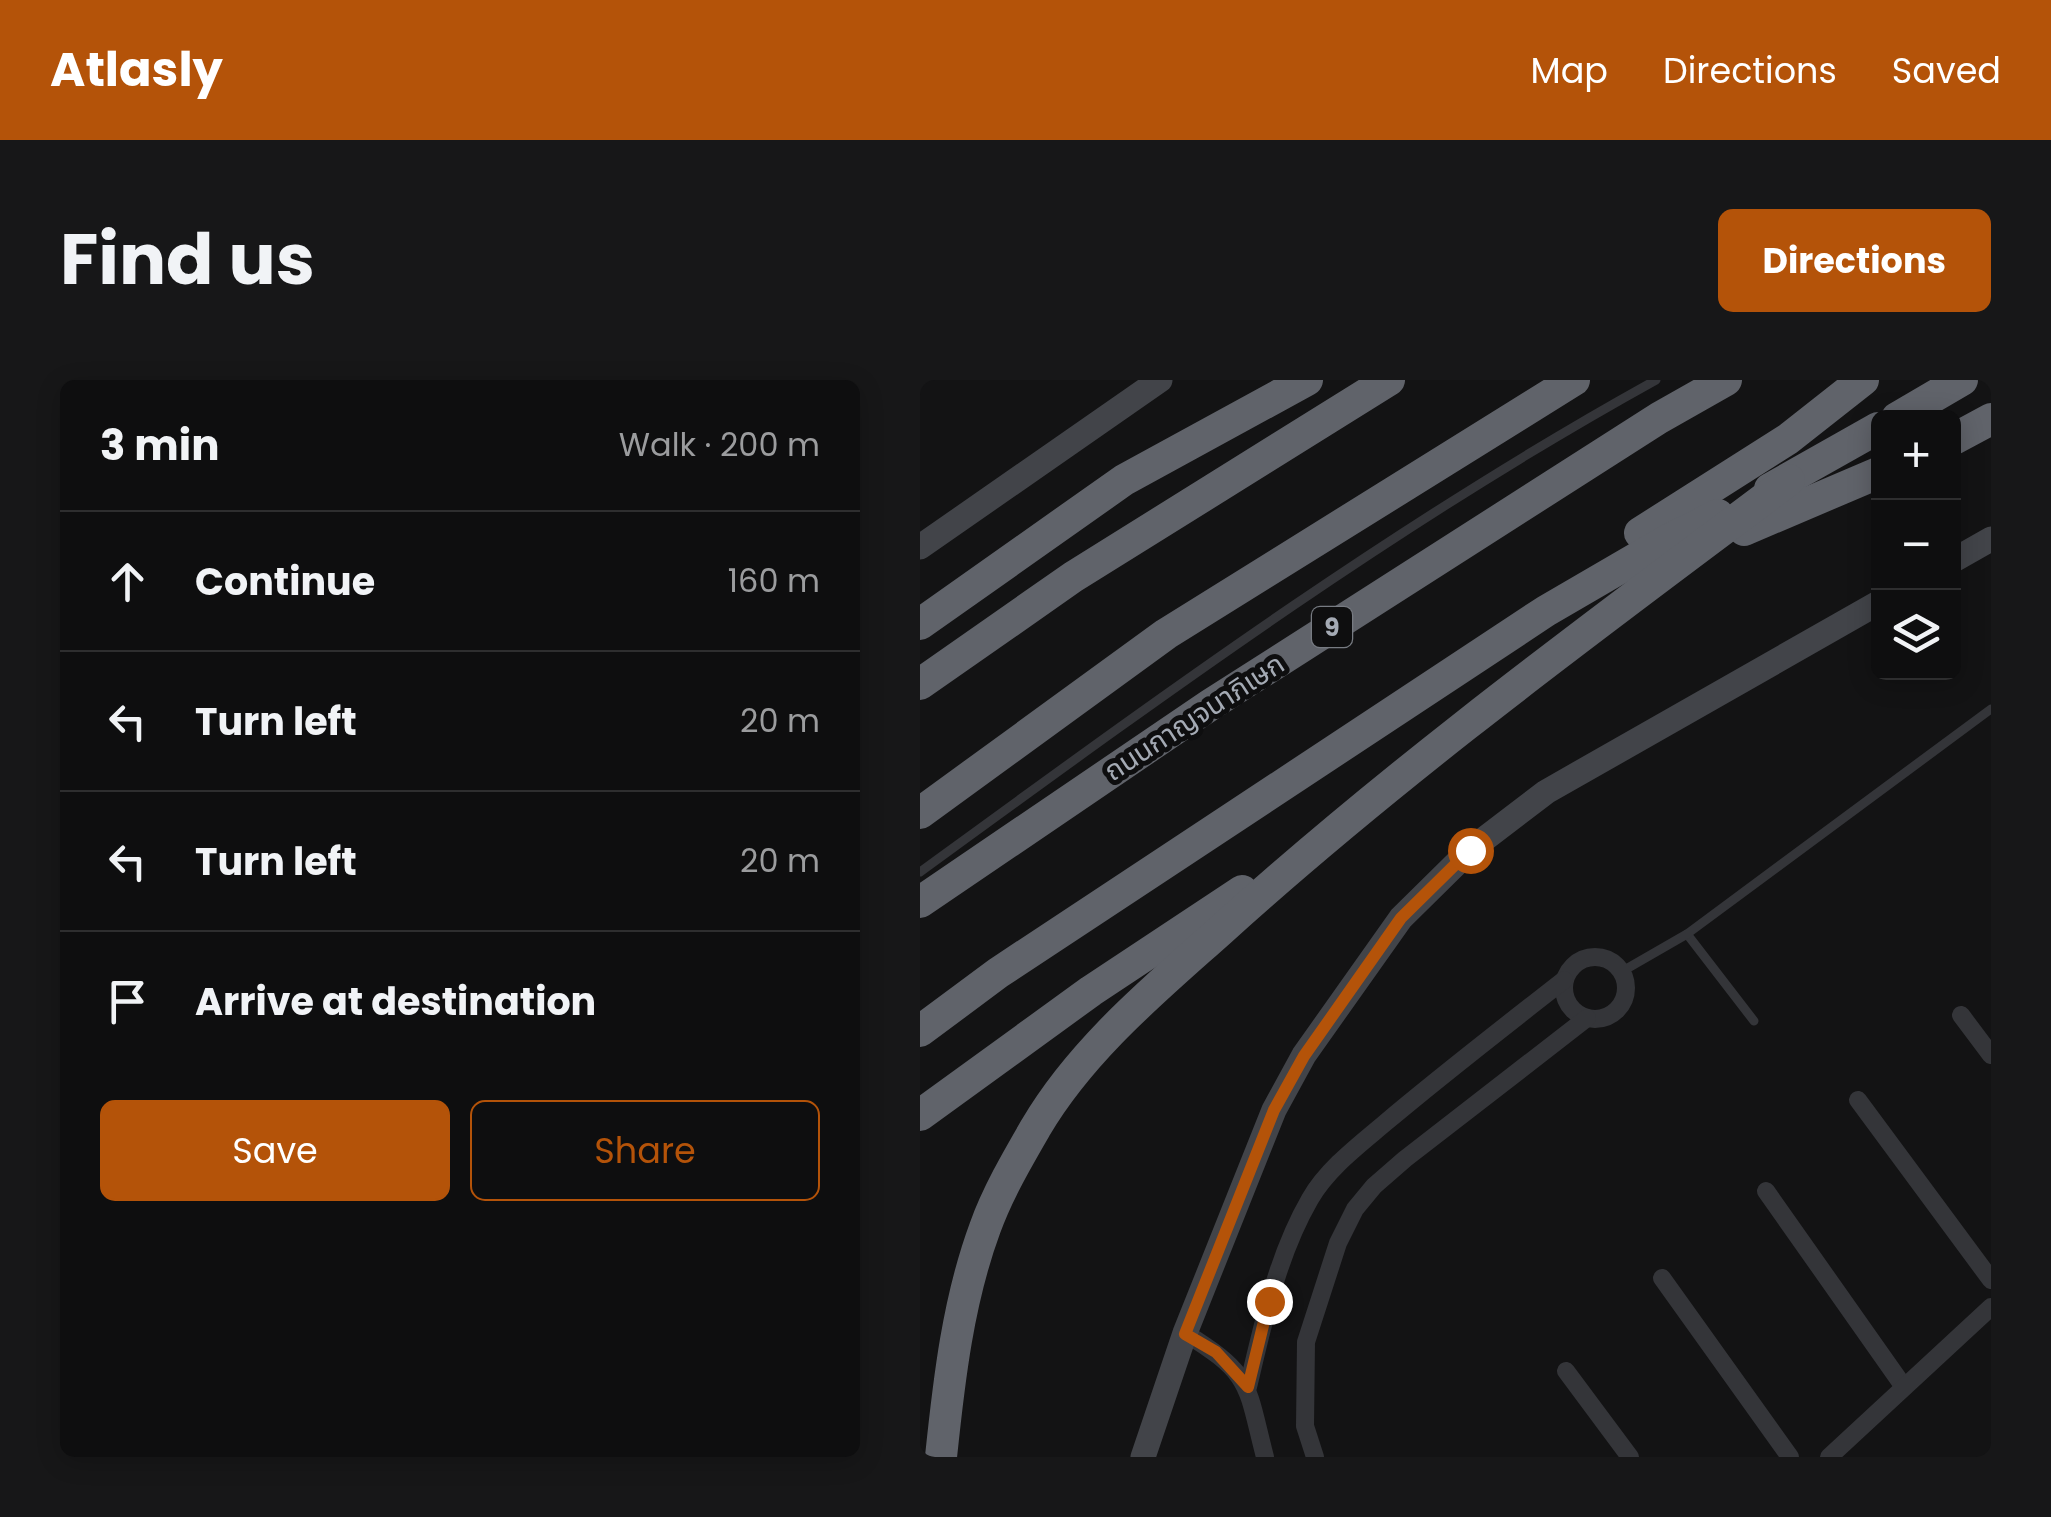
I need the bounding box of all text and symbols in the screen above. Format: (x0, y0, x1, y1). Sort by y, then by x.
text: Atlasly (50, 36, 223, 103)
text: Map (1531, 46, 1608, 95)
text: Directions (1663, 46, 1837, 95)
text: Saved (1892, 46, 2001, 95)
button: Directions (1718, 209, 1991, 312)
text: Find us (60, 210, 315, 309)
map controls (1871, 410, 1961, 680)
button: + (1871, 410, 1961, 500)
text: 3 min (100, 416, 220, 475)
text: Walk · 200 m (619, 422, 820, 467)
button: − (1871, 500, 1961, 590)
icon: ahead (100, 554, 155, 609)
text: Continue (195, 555, 375, 608)
text: 160 m (728, 558, 820, 603)
button: layers (1871, 590, 1961, 680)
road number: 9 (1312, 607, 1352, 647)
street label: ถนนกาญจนาภิเษก (1097, 644, 1292, 790)
icon: left (100, 694, 155, 749)
text: Turn left (195, 695, 357, 748)
text: 20 m (740, 698, 820, 743)
route start (1448, 828, 1494, 874)
icon: left (100, 834, 155, 889)
text: Turn left (195, 835, 357, 888)
text: 20 m (740, 838, 820, 883)
icon: arrive (100, 974, 155, 1029)
text: Arrive at destination (195, 975, 596, 1028)
button: Save (100, 1100, 450, 1201)
button: Share (470, 1100, 820, 1201)
route end (1247, 1279, 1293, 1325)

